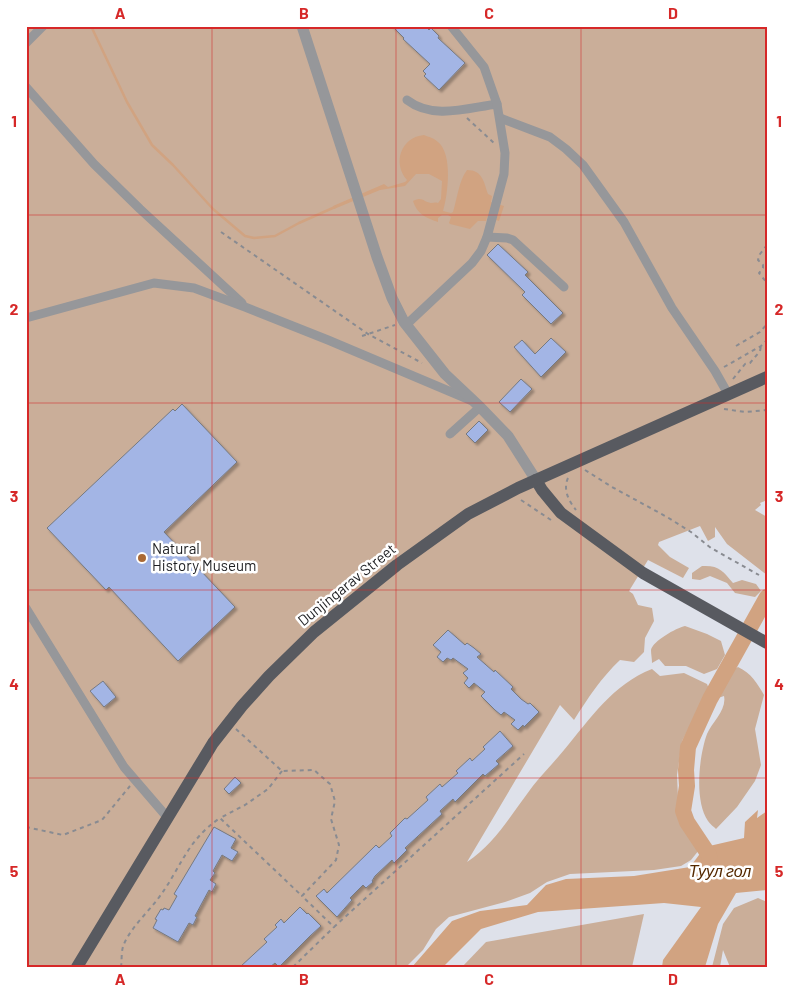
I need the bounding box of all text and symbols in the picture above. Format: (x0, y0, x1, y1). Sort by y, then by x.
text: A (115, 3, 126, 22)
text: B (299, 3, 309, 22)
text: C (484, 3, 494, 22)
text: D (668, 3, 678, 22)
text: 1 (11, 111, 17, 130)
text: 1 (776, 111, 782, 130)
text: 2 (10, 299, 19, 318)
text: 2 (775, 299, 784, 318)
text: 3 (10, 486, 18, 505)
text: 3 (775, 486, 783, 505)
place label: Natural History Museum (152, 539, 256, 574)
street label: Dunjingarav Street (294, 539, 399, 629)
marker: Natural History Museum (136, 552, 148, 564)
text: 4 (9, 674, 19, 693)
text: 4 (774, 674, 784, 693)
text: 5 (10, 861, 19, 880)
water label: Туул гол (689, 861, 751, 880)
text: 5 (775, 861, 784, 880)
text: A (115, 969, 126, 988)
text: B (299, 969, 309, 988)
text: C (484, 969, 494, 988)
text: D (668, 969, 678, 988)

